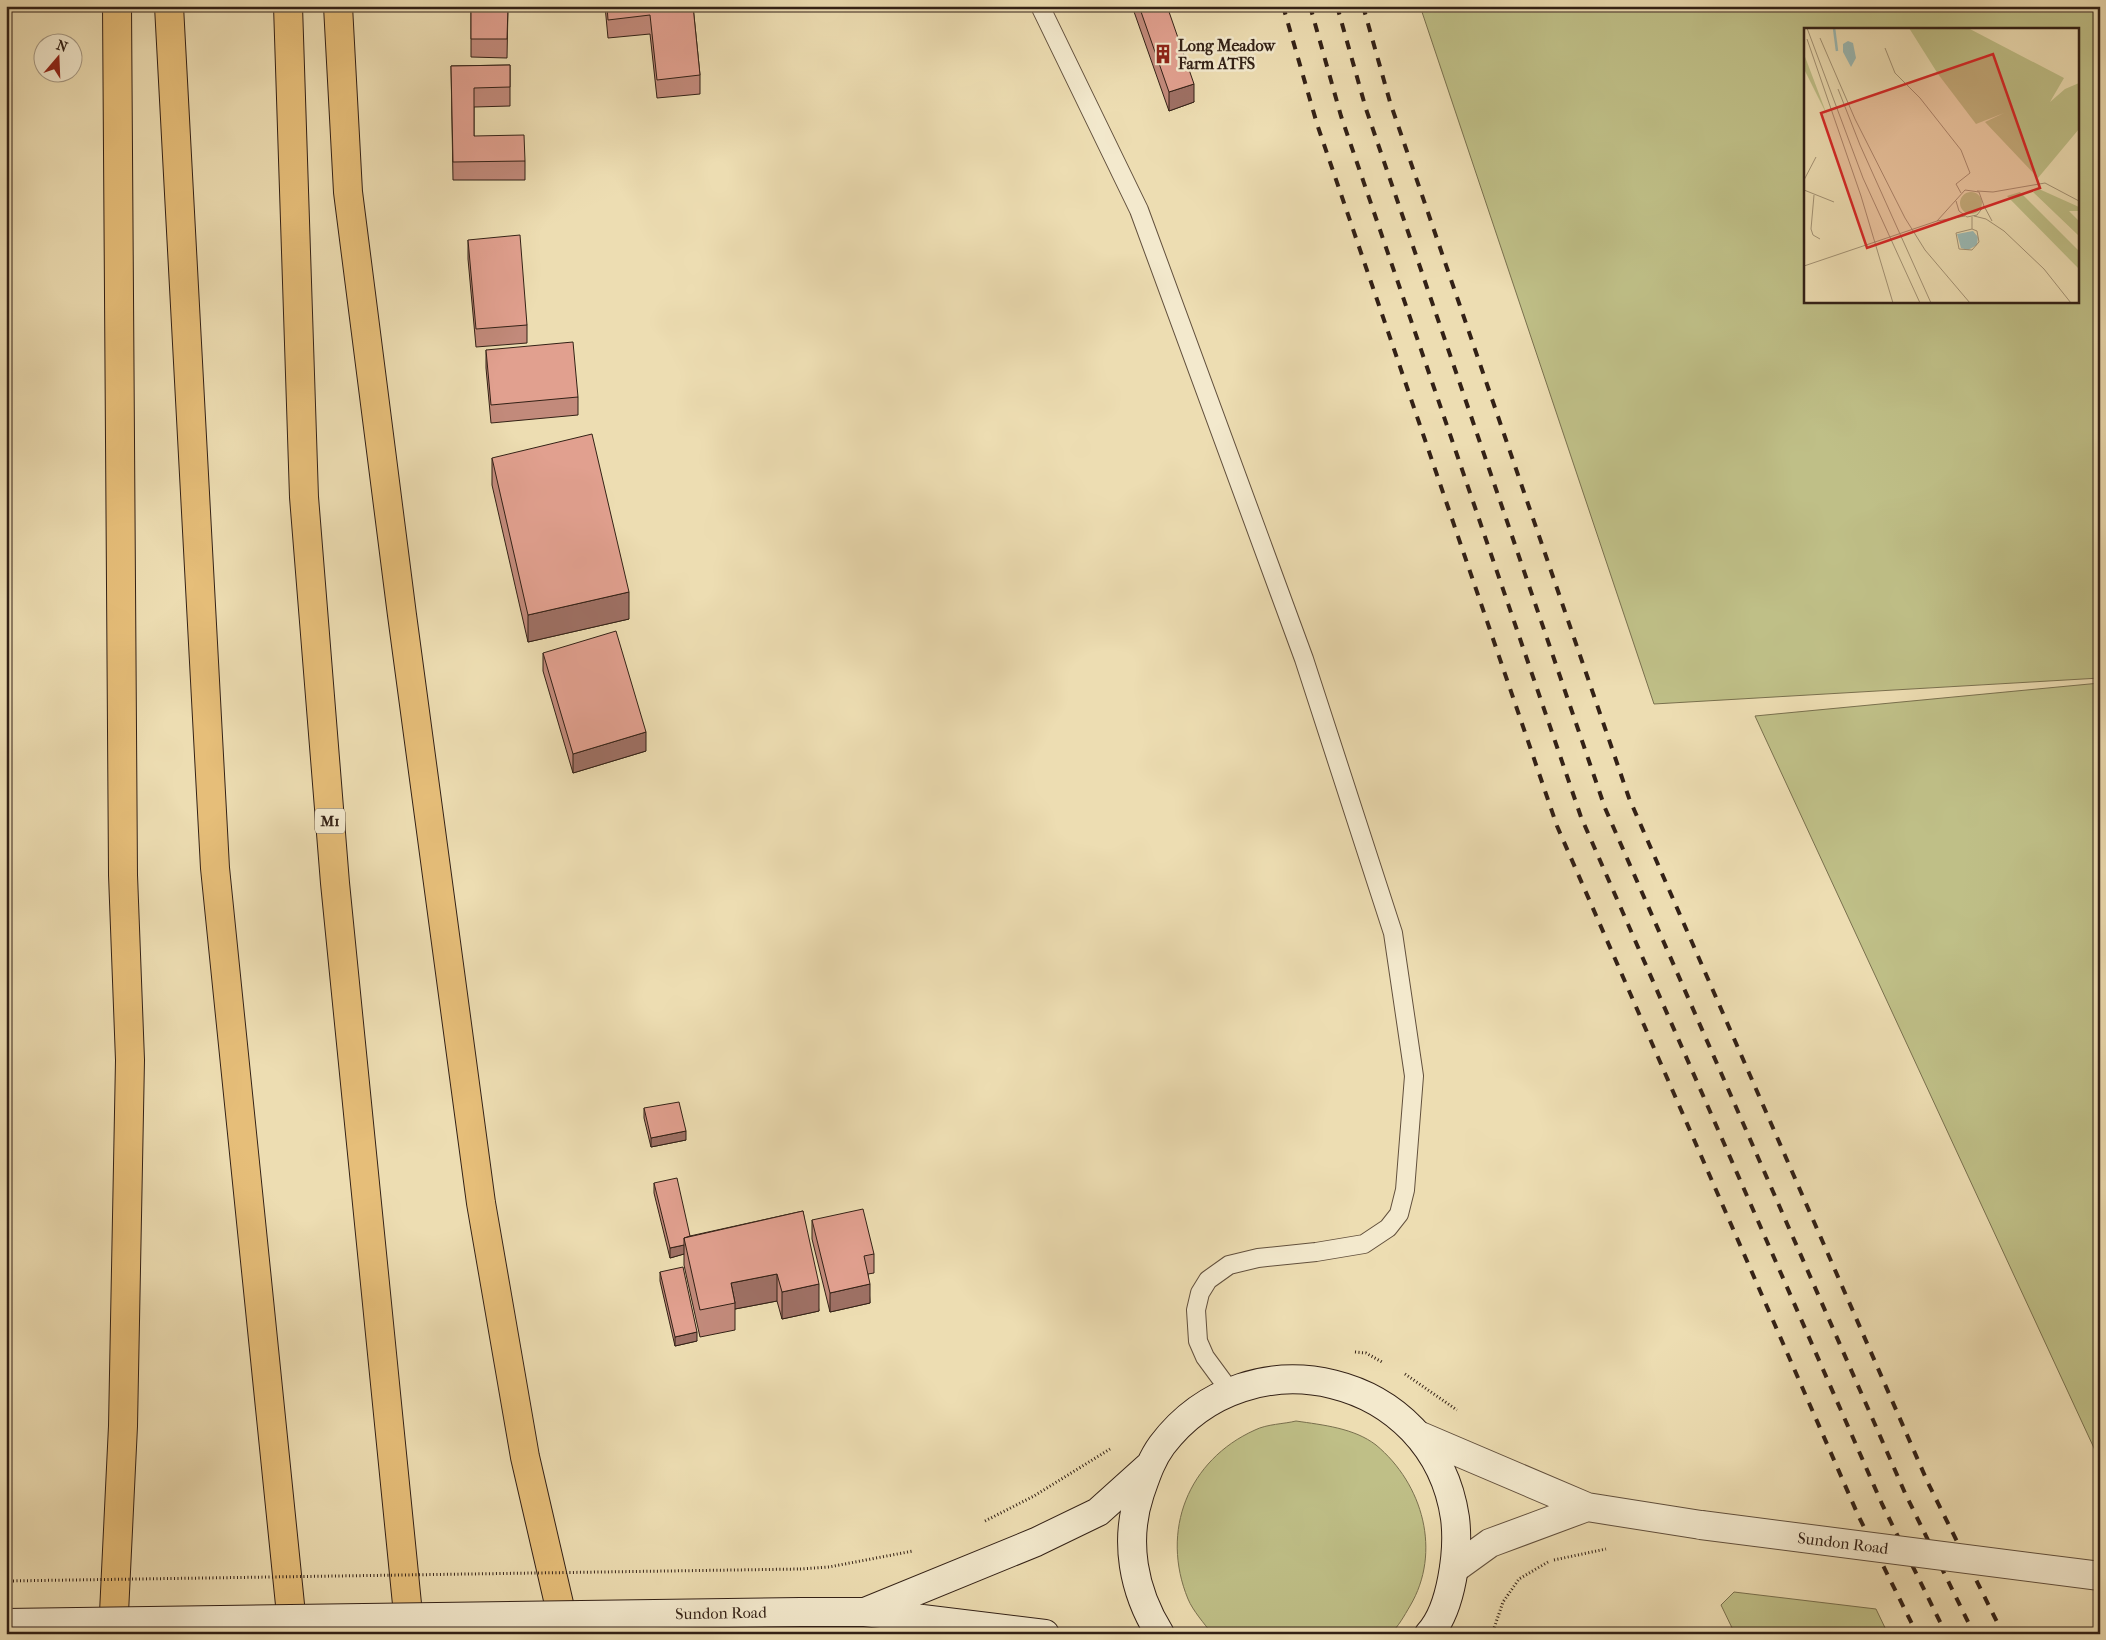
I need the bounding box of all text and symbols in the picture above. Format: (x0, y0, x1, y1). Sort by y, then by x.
inset map (1804, 28, 2078, 302)
north arrow (32, 32, 82, 82)
text: N (54, 36, 70, 56)
place label: Long Meadow Farm ATFS (1177, 36, 1276, 73)
building icon: Long Meadow Farm ATFS (1152, 43, 1174, 65)
road number: M1 (315, 808, 345, 834)
street label: Sundon Road (1796, 1528, 1890, 1558)
street label: Sundon Road (675, 1603, 767, 1623)

